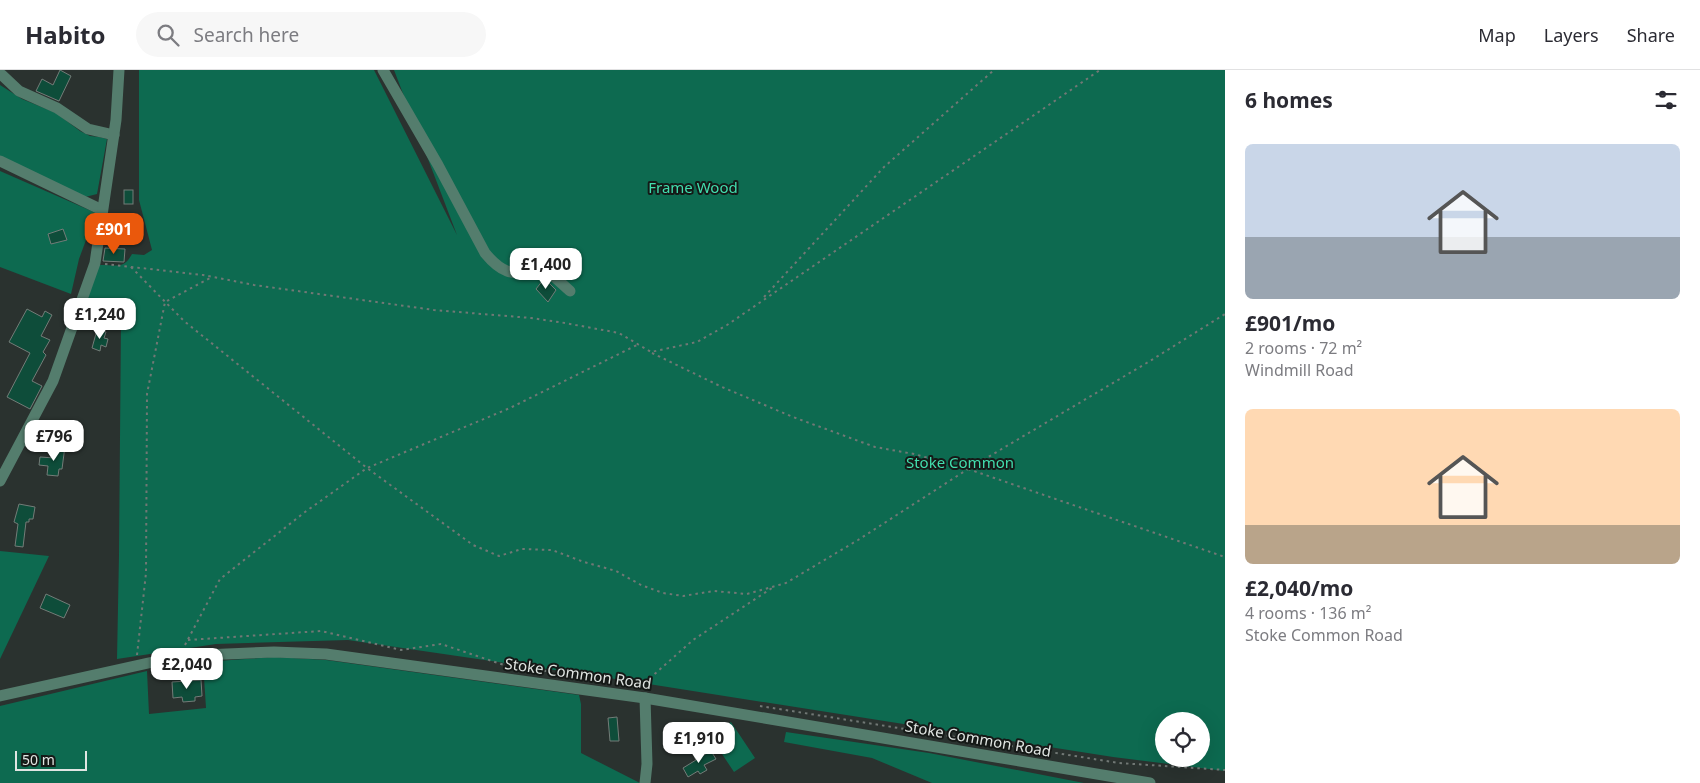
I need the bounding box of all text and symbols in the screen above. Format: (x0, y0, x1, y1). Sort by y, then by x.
search box (136, 12, 486, 57)
text: Habito (25, 18, 106, 51)
icon: search (154, 21, 182, 49)
text: Search here (194, 22, 299, 48)
text: Map (1478, 23, 1516, 47)
text: Layers (1544, 23, 1599, 47)
text: Share (1627, 23, 1675, 47)
text: 6 homes (1245, 86, 1333, 114)
icon: filters (1652, 86, 1680, 114)
park label: Frame Wood (648, 177, 738, 197)
icon: home (1418, 177, 1508, 267)
pin: £901 (84, 212, 144, 255)
text: £901 (96, 218, 132, 240)
pin: £1,400 (505, 248, 587, 290)
text: £1,400 (521, 253, 571, 275)
pin: £1,240 (59, 298, 141, 340)
text: £1,240 (75, 303, 125, 325)
text: £901/mo (1245, 309, 1335, 337)
text: 2 rooms · 72 m² (1245, 337, 1362, 359)
text: Windmill Road (1245, 359, 1354, 381)
pin: £796 (24, 420, 84, 462)
text: £796 (36, 425, 72, 447)
icon: home (1418, 442, 1508, 532)
park label: Stoke Common (906, 452, 1014, 472)
text: £2,040/mo (1245, 574, 1353, 602)
text: 4 rooms · 136 m² (1245, 602, 1371, 624)
text: Stoke Common Road (1245, 624, 1403, 646)
pin: £2,040 (146, 648, 228, 690)
text: £2,040 (162, 653, 212, 675)
street label: Stoke Common Road (503, 653, 653, 693)
map controls (1155, 712, 1210, 767)
button: locate (1155, 712, 1210, 767)
street label: Stoke Common Road (904, 715, 1053, 761)
pin: £1,910 (658, 722, 740, 764)
text: £1,910 (674, 727, 724, 749)
scale bar (15, 748, 88, 771)
text: 50 m (22, 750, 55, 769)

